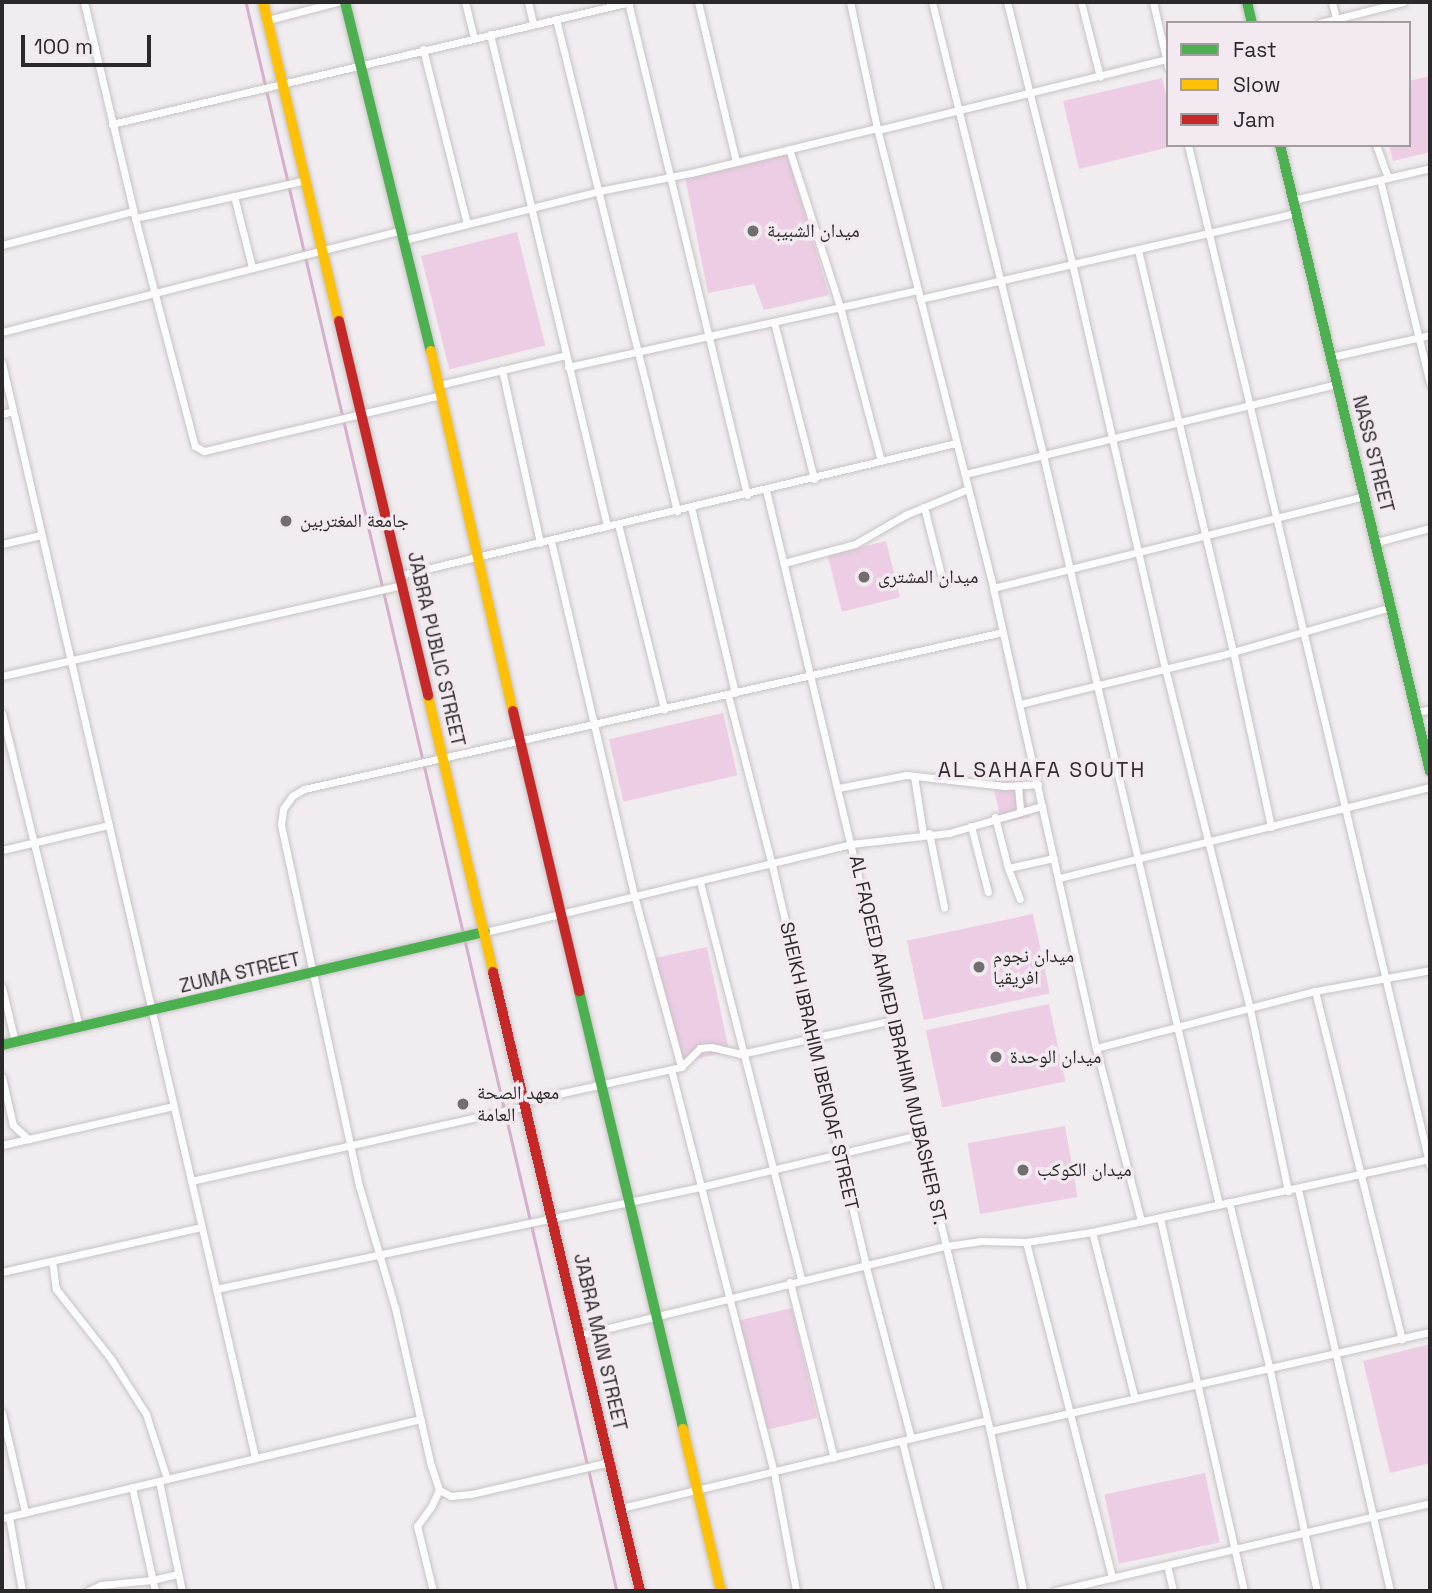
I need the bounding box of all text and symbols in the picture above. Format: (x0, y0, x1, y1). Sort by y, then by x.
scale bar (24, 21, 154, 65)
legend (1166, 21, 1411, 147)
text: 100 m (34, 33, 93, 60)
text: Fast (1233, 36, 1277, 63)
text: Slow (1233, 71, 1281, 98)
text: Jam (1233, 106, 1275, 133)
place label: ميدان الشبيبة (767, 220, 860, 242)
marker: ميدان الشبيبة (745, 223, 761, 239)
street label: NASS STREET (1347, 393, 1399, 515)
place label: جامعة المغتربين (300, 510, 409, 532)
marker: جامعة المغتربين (278, 513, 294, 529)
street label: JABRA PUBLIC STREET (402, 549, 470, 749)
place label: ميدان المشترى (878, 566, 978, 588)
marker: ميدان المشترى (856, 569, 872, 585)
district label: AL SAHAFA SOUTH (939, 757, 1145, 783)
street label: AL FAQEED AHMED IBRAHIM MUBASHER ST. (844, 853, 952, 1227)
street label: SHEIKH IBRAHIM IBENOAF STREET (775, 920, 863, 1212)
place label: ميدان نجوم افريقيا (993, 945, 1074, 989)
street label: ZUMA STREET (177, 948, 303, 998)
marker: ميدان نجوم افريقيا (971, 959, 987, 975)
place label: ميدان الوحدة (1010, 1046, 1101, 1068)
marker: ميدان الوحدة (988, 1049, 1004, 1065)
place label: معهد الصحة العامة (477, 1082, 559, 1126)
marker: معهد الصحة العامة (455, 1096, 471, 1112)
place label: ميدان الكوكب (1037, 1159, 1132, 1181)
marker: ميدان الكوكب (1015, 1162, 1031, 1178)
street label: JABRA MAIN STREET (568, 1251, 632, 1433)

